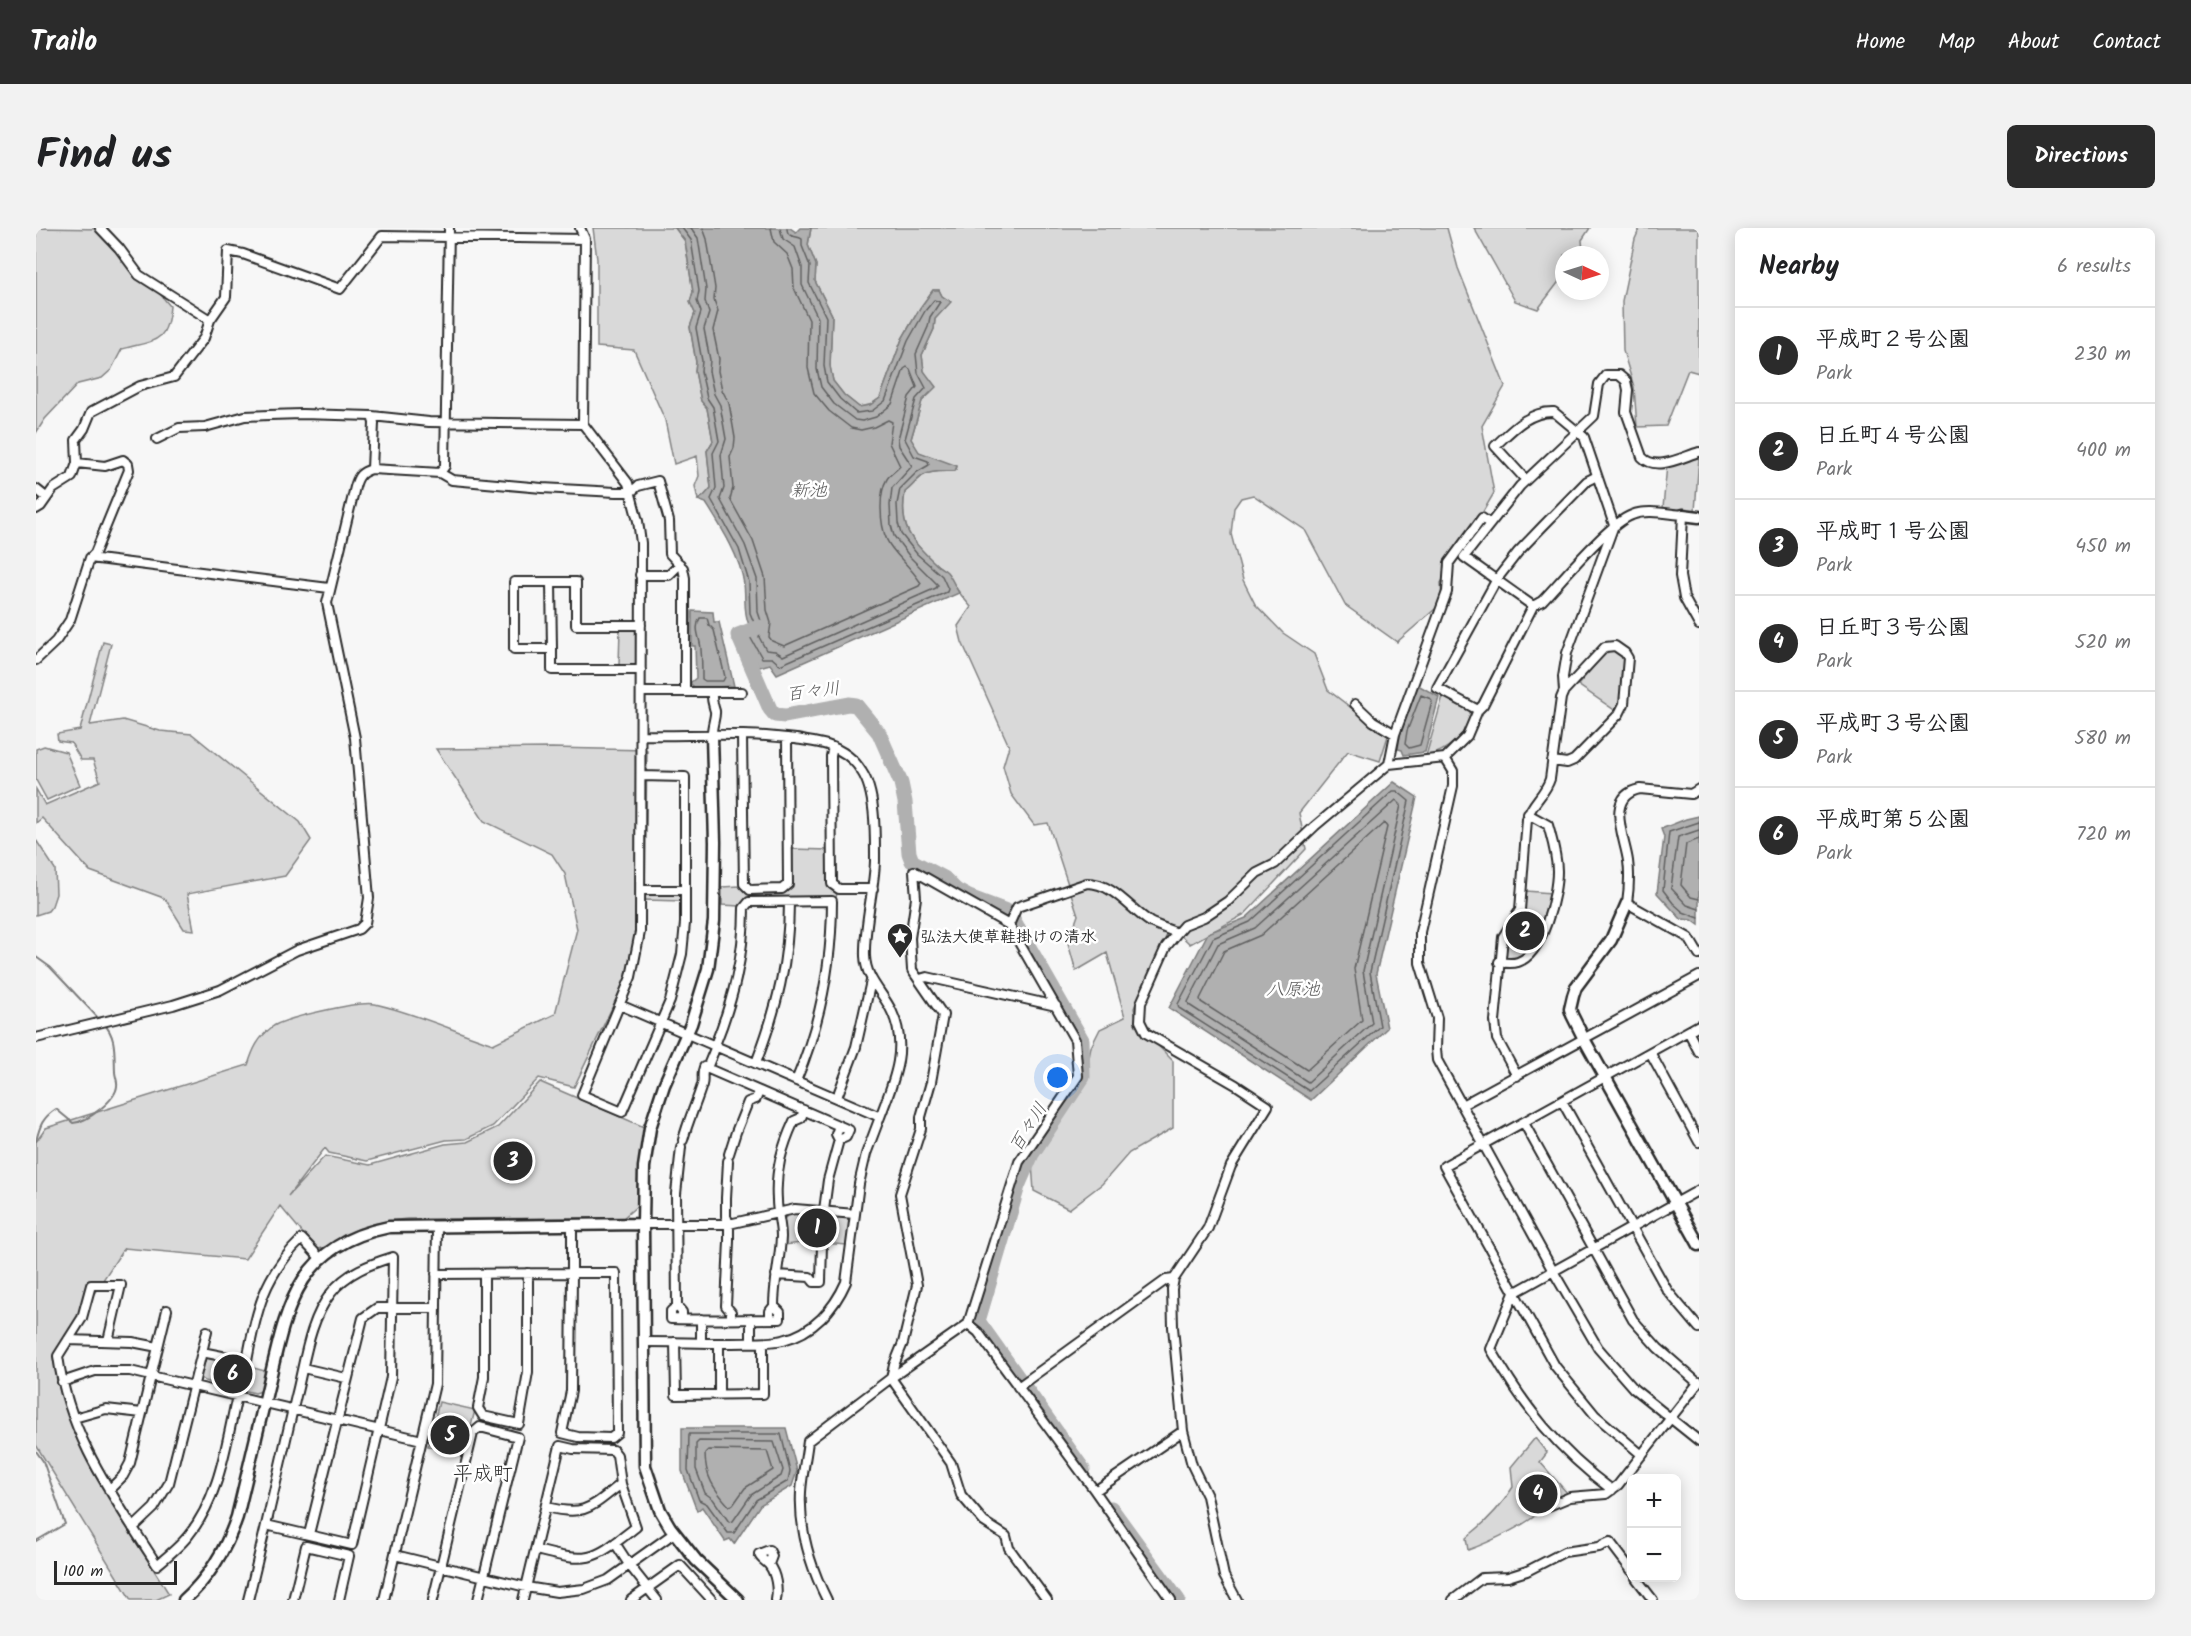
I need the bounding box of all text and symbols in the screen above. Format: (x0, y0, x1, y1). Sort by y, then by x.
text: Trailo (30, 20, 97, 65)
text: Home (1856, 26, 1905, 59)
text: Map (1938, 26, 1975, 59)
text: About (2008, 26, 2059, 59)
text: Contact (2092, 26, 2161, 59)
text: Find us (36, 123, 172, 190)
button: Directions (2007, 125, 2155, 188)
north arrow (1555, 246, 1609, 300)
text: Nearby (1759, 246, 1839, 288)
text: 6 results (2057, 251, 2131, 283)
text: 平成町２号公園 (1816, 323, 1970, 358)
text: 1 (1775, 339, 1782, 371)
text: 230 m (2074, 339, 2131, 371)
text: Park (1816, 358, 1852, 390)
text: 日丘町４号公園 (1816, 419, 1970, 454)
text: 2 (1773, 435, 1784, 467)
text: 400 m (2076, 435, 2131, 467)
text: Park (1816, 454, 1852, 486)
water label: 新池 (791, 477, 828, 506)
text: 平成町１号公園 (1816, 515, 1970, 550)
text: 3 (1773, 531, 1784, 563)
text: 450 m (2075, 531, 2131, 563)
text: Park (1816, 550, 1852, 582)
text: 日丘町３号公園 (1816, 611, 1970, 646)
text: 4 (1773, 627, 1784, 659)
text: 520 m (2075, 627, 2131, 659)
text: Park (1816, 646, 1852, 678)
water label: 百々川 (785, 675, 842, 710)
text: 平成町３号公園 (1816, 707, 1970, 742)
text: 5 (1773, 723, 1784, 755)
text: 580 m (2074, 723, 2131, 755)
text: Park (1816, 742, 1852, 774)
text: 平成町第５公園 (1816, 803, 1970, 838)
text: 6 (1773, 819, 1784, 851)
text: 720 m (2076, 819, 2131, 851)
text: Park (1816, 838, 1852, 870)
pin: 2 (1506, 908, 1544, 954)
place icon: 弘法大使草鞋掛けの清水 (885, 921, 915, 959)
place label: 弘法大使草鞋掛けの清水 (920, 925, 1097, 950)
water label: 八原池 (1266, 976, 1321, 1005)
your location (1043, 1063, 1072, 1092)
water label: 百々川 (1003, 1097, 1056, 1158)
pin: 3 (494, 1138, 532, 1184)
pin: 1 (798, 1206, 836, 1250)
pin: 6 (214, 1352, 252, 1396)
pin: 5 (430, 1412, 470, 1458)
district label: 平成町 (453, 1459, 513, 1491)
pin: 4 (1518, 1472, 1558, 1516)
map controls (1627, 1474, 1681, 1582)
button: + (1627, 1474, 1681, 1528)
button: − (1627, 1528, 1681, 1582)
scale bar (54, 1558, 177, 1586)
text: 100 m (63, 1559, 103, 1584)

